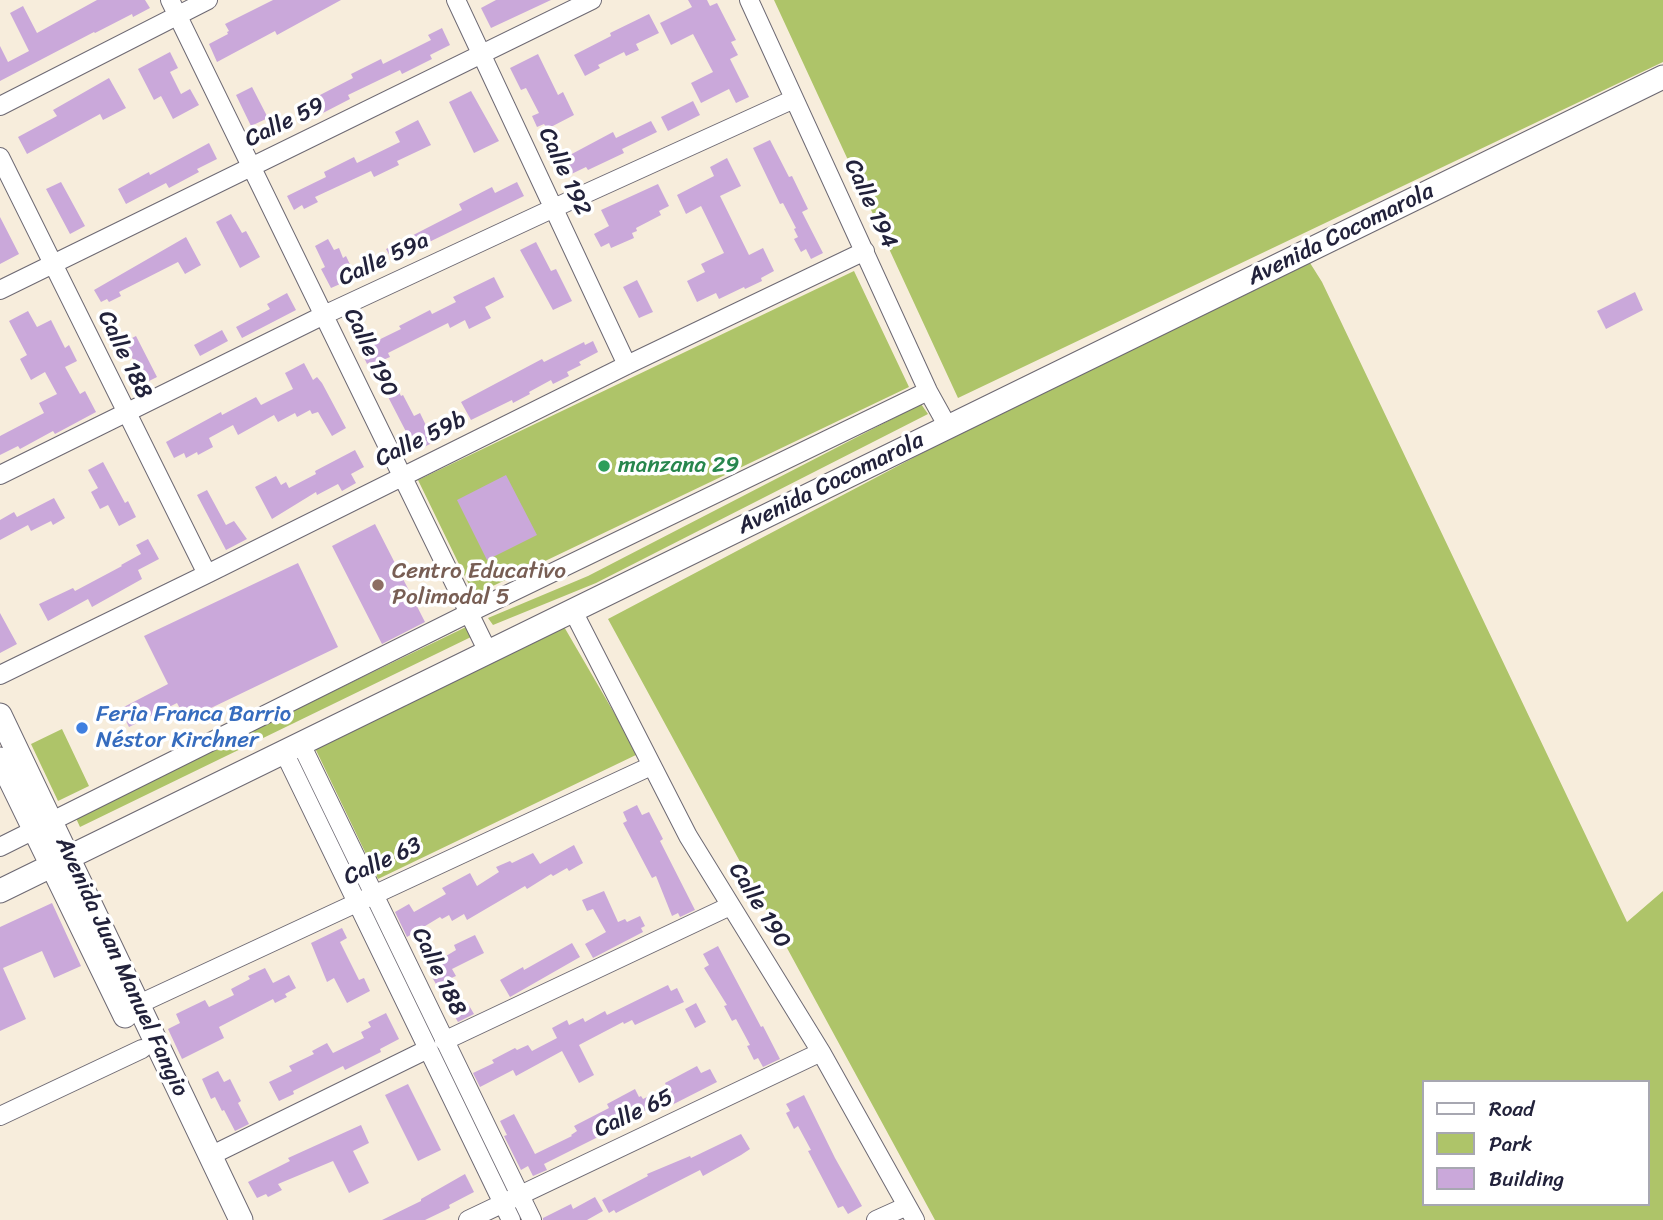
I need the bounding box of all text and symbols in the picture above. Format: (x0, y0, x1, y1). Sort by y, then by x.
street label: Calle 59 (241, 92, 329, 154)
street label: Calle 192 (532, 124, 596, 220)
street label: Calle 194 (837, 155, 903, 253)
street label: Avenida Cocomarola (1243, 178, 1439, 292)
street label: Calle 59a (334, 227, 434, 293)
street label: Calle 190 (337, 304, 403, 402)
street label: Calle 188 (91, 307, 157, 403)
street label: Calle 59b (371, 406, 471, 474)
street label: Avenida Cocomarola (733, 427, 929, 541)
place label: manzana 29 (618, 452, 739, 480)
marker: manzana 29 (596, 458, 612, 474)
place label: Centro Educativo Polimodal 5 (392, 558, 566, 612)
marker: Centro Educativo Polimodal 5 (370, 577, 386, 593)
place label: Feria Franca Barrio Néstor Kirchner (96, 701, 291, 755)
marker: Feria Franca Barrio Néstor Kirchner (74, 720, 90, 736)
street label: Calle 63 (340, 832, 426, 892)
street label: Avenida Juan Manuel Fangio (49, 833, 193, 1101)
street label: Calle 190 (722, 858, 796, 954)
street label: Calle 188 (405, 924, 471, 1020)
legend (1422, 1080, 1649, 1206)
street label: Calle 65 (590, 1084, 678, 1144)
text: Road (1489, 1090, 1534, 1128)
text: Park (1489, 1125, 1532, 1163)
text: Building (1489, 1160, 1564, 1198)

